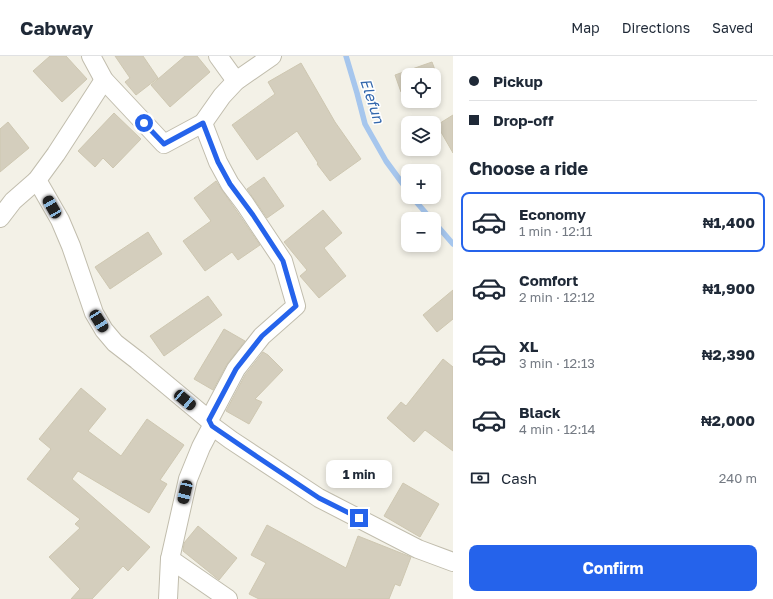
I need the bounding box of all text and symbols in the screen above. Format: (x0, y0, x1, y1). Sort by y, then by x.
text: Cabway (20, 16, 94, 39)
text: Map (571, 19, 600, 36)
text: Directions (622, 19, 690, 36)
text: Saved (712, 19, 753, 36)
map controls (401, 68, 441, 252)
button: locate (401, 68, 441, 108)
text: Pickup (493, 72, 543, 90)
water label: Elefun (357, 76, 389, 126)
text: Drop-off (493, 111, 553, 129)
route start (135, 114, 153, 132)
button: layers (401, 116, 441, 156)
text: Choose a ride (469, 157, 588, 179)
button: + (401, 164, 441, 204)
car (41, 194, 63, 220)
icon: car (471, 204, 507, 240)
text: Economy (519, 205, 586, 223)
button: − (401, 212, 441, 252)
text: ₦1,400 (703, 213, 755, 231)
text: 1 min · 12:11 (519, 223, 592, 239)
icon: car (471, 270, 507, 306)
text: Comfort (519, 271, 578, 289)
text: ₦1,900 (703, 279, 755, 297)
text: 2 min · 12:12 (519, 289, 595, 305)
car (88, 308, 110, 334)
icon: car (471, 336, 507, 372)
text: XL (519, 337, 538, 355)
text: ₦2,390 (702, 345, 755, 363)
text: 3 min · 12:13 (519, 355, 595, 371)
car (172, 388, 198, 412)
icon: car (471, 402, 507, 438)
text: Black (519, 403, 561, 421)
text: ₦2,000 (701, 411, 755, 429)
text: 4 min · 12:14 (519, 421, 596, 437)
callout: 1 min (326, 460, 392, 488)
text: 1 min (343, 466, 375, 482)
icon: cash (469, 467, 491, 489)
text: Cash (501, 469, 537, 487)
text: 240 m (719, 470, 757, 486)
car (176, 479, 194, 505)
route end (350, 509, 368, 527)
button: Confirm (469, 545, 757, 591)

